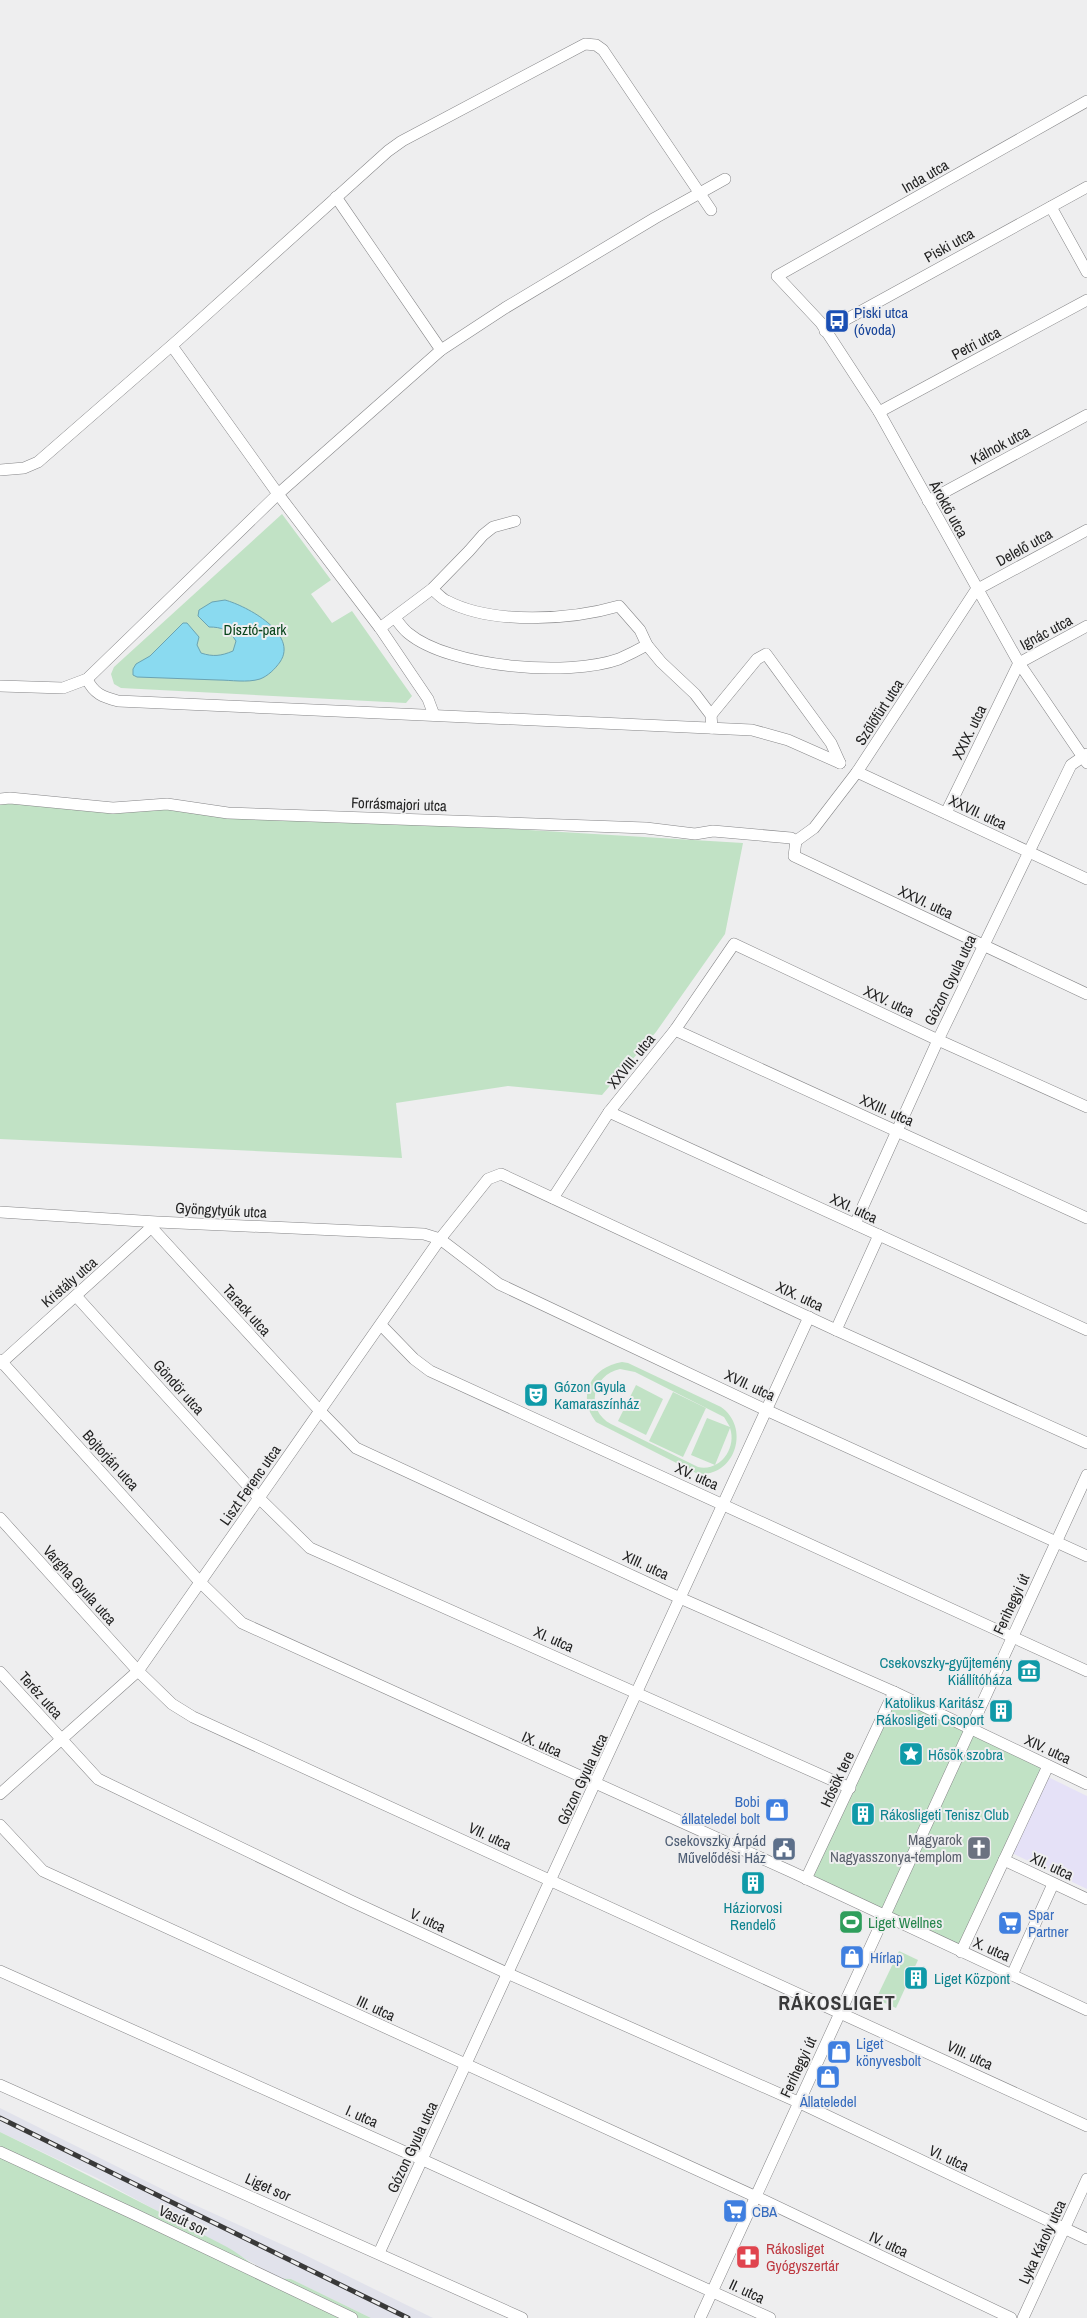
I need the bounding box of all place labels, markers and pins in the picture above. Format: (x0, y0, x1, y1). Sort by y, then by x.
place label: Piski utca (óvoda) (854, 302, 908, 340)
bus stop icon: Piski utca (óvoda) (824, 308, 850, 334)
place label: Gózon Gyula Kamaraszínház (554, 1376, 639, 1414)
theatre icon: Gózon Gyula Kamaraszínház (523, 1382, 549, 1408)
place label: Csekovszky-gyűjtemény Kiállítóháza (879, 1652, 1013, 1690)
museum icon: Csekovszky-gyűjtemény Kiállítóháza (1016, 1658, 1042, 1684)
place label: Katolikus Karitász Rákosligeti Csoport (876, 1692, 985, 1730)
building icon: Katolikus Karitász Rákosligeti Csoport (988, 1698, 1014, 1724)
place icon: Hősök szobra (898, 1741, 924, 1767)
place label: Hősök szobra (928, 1744, 1003, 1765)
place label: Bobi állateledel bolt (681, 1791, 761, 1829)
shop icon: Bobi állateledel bolt (764, 1797, 790, 1823)
building icon: Rákosligeti Tenisz Club (850, 1801, 876, 1827)
place label: Rákosligeti Tenisz Club (880, 1804, 1009, 1825)
place label: Magyarok Nagyasszonya-templom (830, 1829, 963, 1867)
place label: Csekovszky Árpád Művelődési Ház (665, 1830, 766, 1868)
church icon: Magyarok Nagyasszonya-templom (966, 1835, 992, 1861)
public building icon: Csekovszky Árpád Művelődési Ház (771, 1836, 797, 1862)
building icon: Háziorvosi Rendelő (740, 1870, 766, 1896)
place label: Háziorvosi Rendelő (724, 1897, 782, 1935)
place label: Spar Partner (1028, 1904, 1068, 1942)
sports icon: Liget Wellnes (838, 1909, 864, 1935)
supermarket icon: Spar Partner (997, 1910, 1023, 1936)
place label: Liget Wellnes (868, 1912, 942, 1933)
shop icon: Hírlap (839, 1944, 865, 1970)
place label: Hírlap (870, 1947, 903, 1968)
building icon: Liget Központ (903, 1965, 929, 1991)
place label: Liget Központ (934, 1968, 1010, 1989)
place label: Liget könyvesbolt (856, 2033, 922, 2071)
shop icon: Liget könyvesbolt (826, 2039, 852, 2065)
shop icon: Állateledel (815, 2064, 841, 2090)
place label: Állateledel (799, 2091, 856, 2112)
supermarket icon: CBA (722, 2198, 748, 2224)
place label: CBA (752, 2201, 778, 2222)
place label: Rákosliget Gyógyszertár (766, 2238, 839, 2276)
pharmacy icon: Rákosliget Gyógyszertár (735, 2244, 761, 2270)

